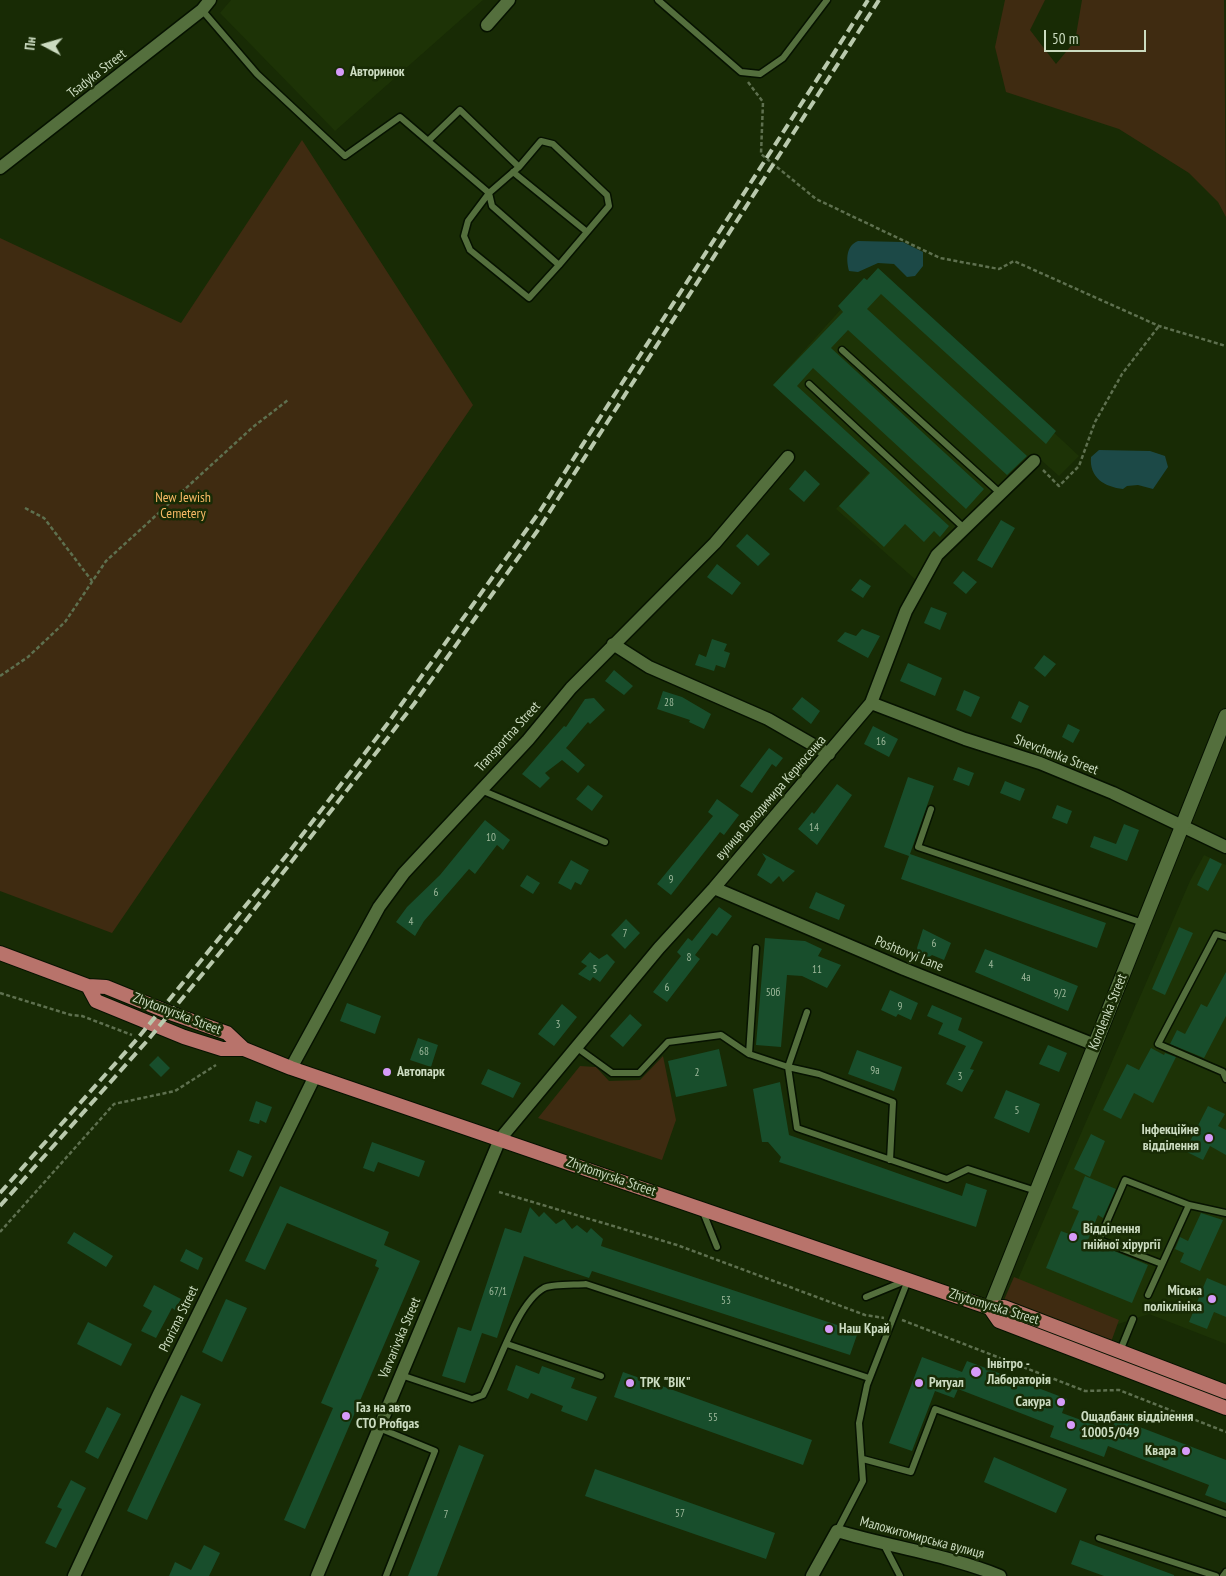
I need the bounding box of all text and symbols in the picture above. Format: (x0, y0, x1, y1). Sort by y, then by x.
north arrow (20, 20, 70, 70)
scale bar (1046, 20, 1148, 52)
text: 50 m (1052, 29, 1078, 48)
text: Пн (20, 36, 40, 51)
street label: Tsadyka Street (64, 46, 130, 102)
place label: Авторинок (350, 64, 405, 80)
marker: Авторинок (334, 66, 346, 78)
park label: New Jewish Cemetery (155, 490, 211, 522)
house number: 28 (664, 696, 674, 710)
street label: Transportna Street (472, 698, 544, 776)
street label: Shevchenka Street (1011, 731, 1101, 779)
street label: вулиця Володимира Керносенка (712, 732, 830, 864)
house number: 16 (876, 735, 886, 749)
house number: 14 (809, 821, 819, 835)
house number: 10 (486, 831, 496, 845)
house number: 9 (669, 873, 673, 887)
house number: 6 (434, 886, 438, 900)
house number: 4 (409, 915, 413, 929)
house number: 7 (623, 927, 627, 941)
street label: Poshtovyi Lane (872, 933, 946, 975)
house number: 6 (932, 937, 936, 951)
house number: 8 (687, 951, 691, 965)
house number: 4 (989, 958, 993, 972)
house number: 5 (593, 963, 597, 977)
house number: 11 (812, 963, 822, 977)
house number: 4а (1021, 971, 1031, 985)
street label: Korolenka Street (1085, 972, 1131, 1052)
house number: 6 (665, 981, 669, 995)
house number: 50б (766, 986, 780, 1000)
house number: 9/2 (1053, 987, 1067, 1001)
street label: Zhytomyrska Street (130, 989, 224, 1039)
house number: 9 (898, 1000, 902, 1014)
house number: 3 (556, 1018, 560, 1032)
house number: 68 (419, 1045, 429, 1059)
place label: Автопарк (397, 1064, 445, 1080)
house number: 9а (870, 1064, 880, 1078)
marker: Автопарк (381, 1066, 393, 1078)
house number: 2 (695, 1066, 699, 1080)
house number: 3 (958, 1070, 962, 1084)
house number: 5 (1015, 1104, 1019, 1118)
place label: Інфекційне відділення (1141, 1122, 1199, 1154)
marker: Інфекційне відділення (1203, 1132, 1215, 1144)
street label: Zhytomyrska Street (564, 1154, 658, 1200)
place label: Відділення гнійної хірургії (1083, 1221, 1161, 1254)
marker: Відділення гнійної хірургії (1067, 1231, 1079, 1243)
street label: Prorizna Street (156, 1283, 202, 1355)
place label: Міська поліклініка (1144, 1283, 1202, 1315)
house number: 67/1 (489, 1285, 507, 1299)
street label: Zhytomyrska Street (947, 1285, 1041, 1329)
marker: Міська поліклініка (1206, 1293, 1218, 1305)
house number: 53 (721, 1294, 731, 1308)
street label: Varvarivska Street (375, 1295, 425, 1381)
place label: Наш Край (839, 1321, 889, 1337)
marker: Наш Край (823, 1323, 835, 1335)
place label: Інвітро - Лабораторія (987, 1356, 1051, 1388)
marker: Інвітро - Лабораторія (969, 1365, 983, 1379)
place label: ТРК "ВІК" (640, 1375, 691, 1391)
place label: Ритуал (929, 1375, 964, 1391)
marker: ТРК "ВІК" (624, 1377, 636, 1389)
marker: Ритуал (913, 1377, 925, 1389)
place label: Сакура (1016, 1394, 1051, 1410)
marker: Сакура (1055, 1396, 1067, 1408)
place label: Газ на авто СТО Profigas (356, 1400, 419, 1432)
place label: Ощадбанк відділення 10005/049 (1081, 1409, 1193, 1441)
marker: Газ на авто СТО Profigas (340, 1410, 352, 1422)
house number: 55 (708, 1411, 718, 1425)
marker: Ощадбанк відділення 10005/049 (1065, 1419, 1077, 1431)
place label: Квара (1145, 1443, 1176, 1459)
marker: Квара (1180, 1445, 1192, 1457)
house number: 57 (675, 1507, 685, 1521)
house number: 7 (444, 1508, 448, 1522)
street label: Маложитомирська вулиця (858, 1513, 986, 1563)

